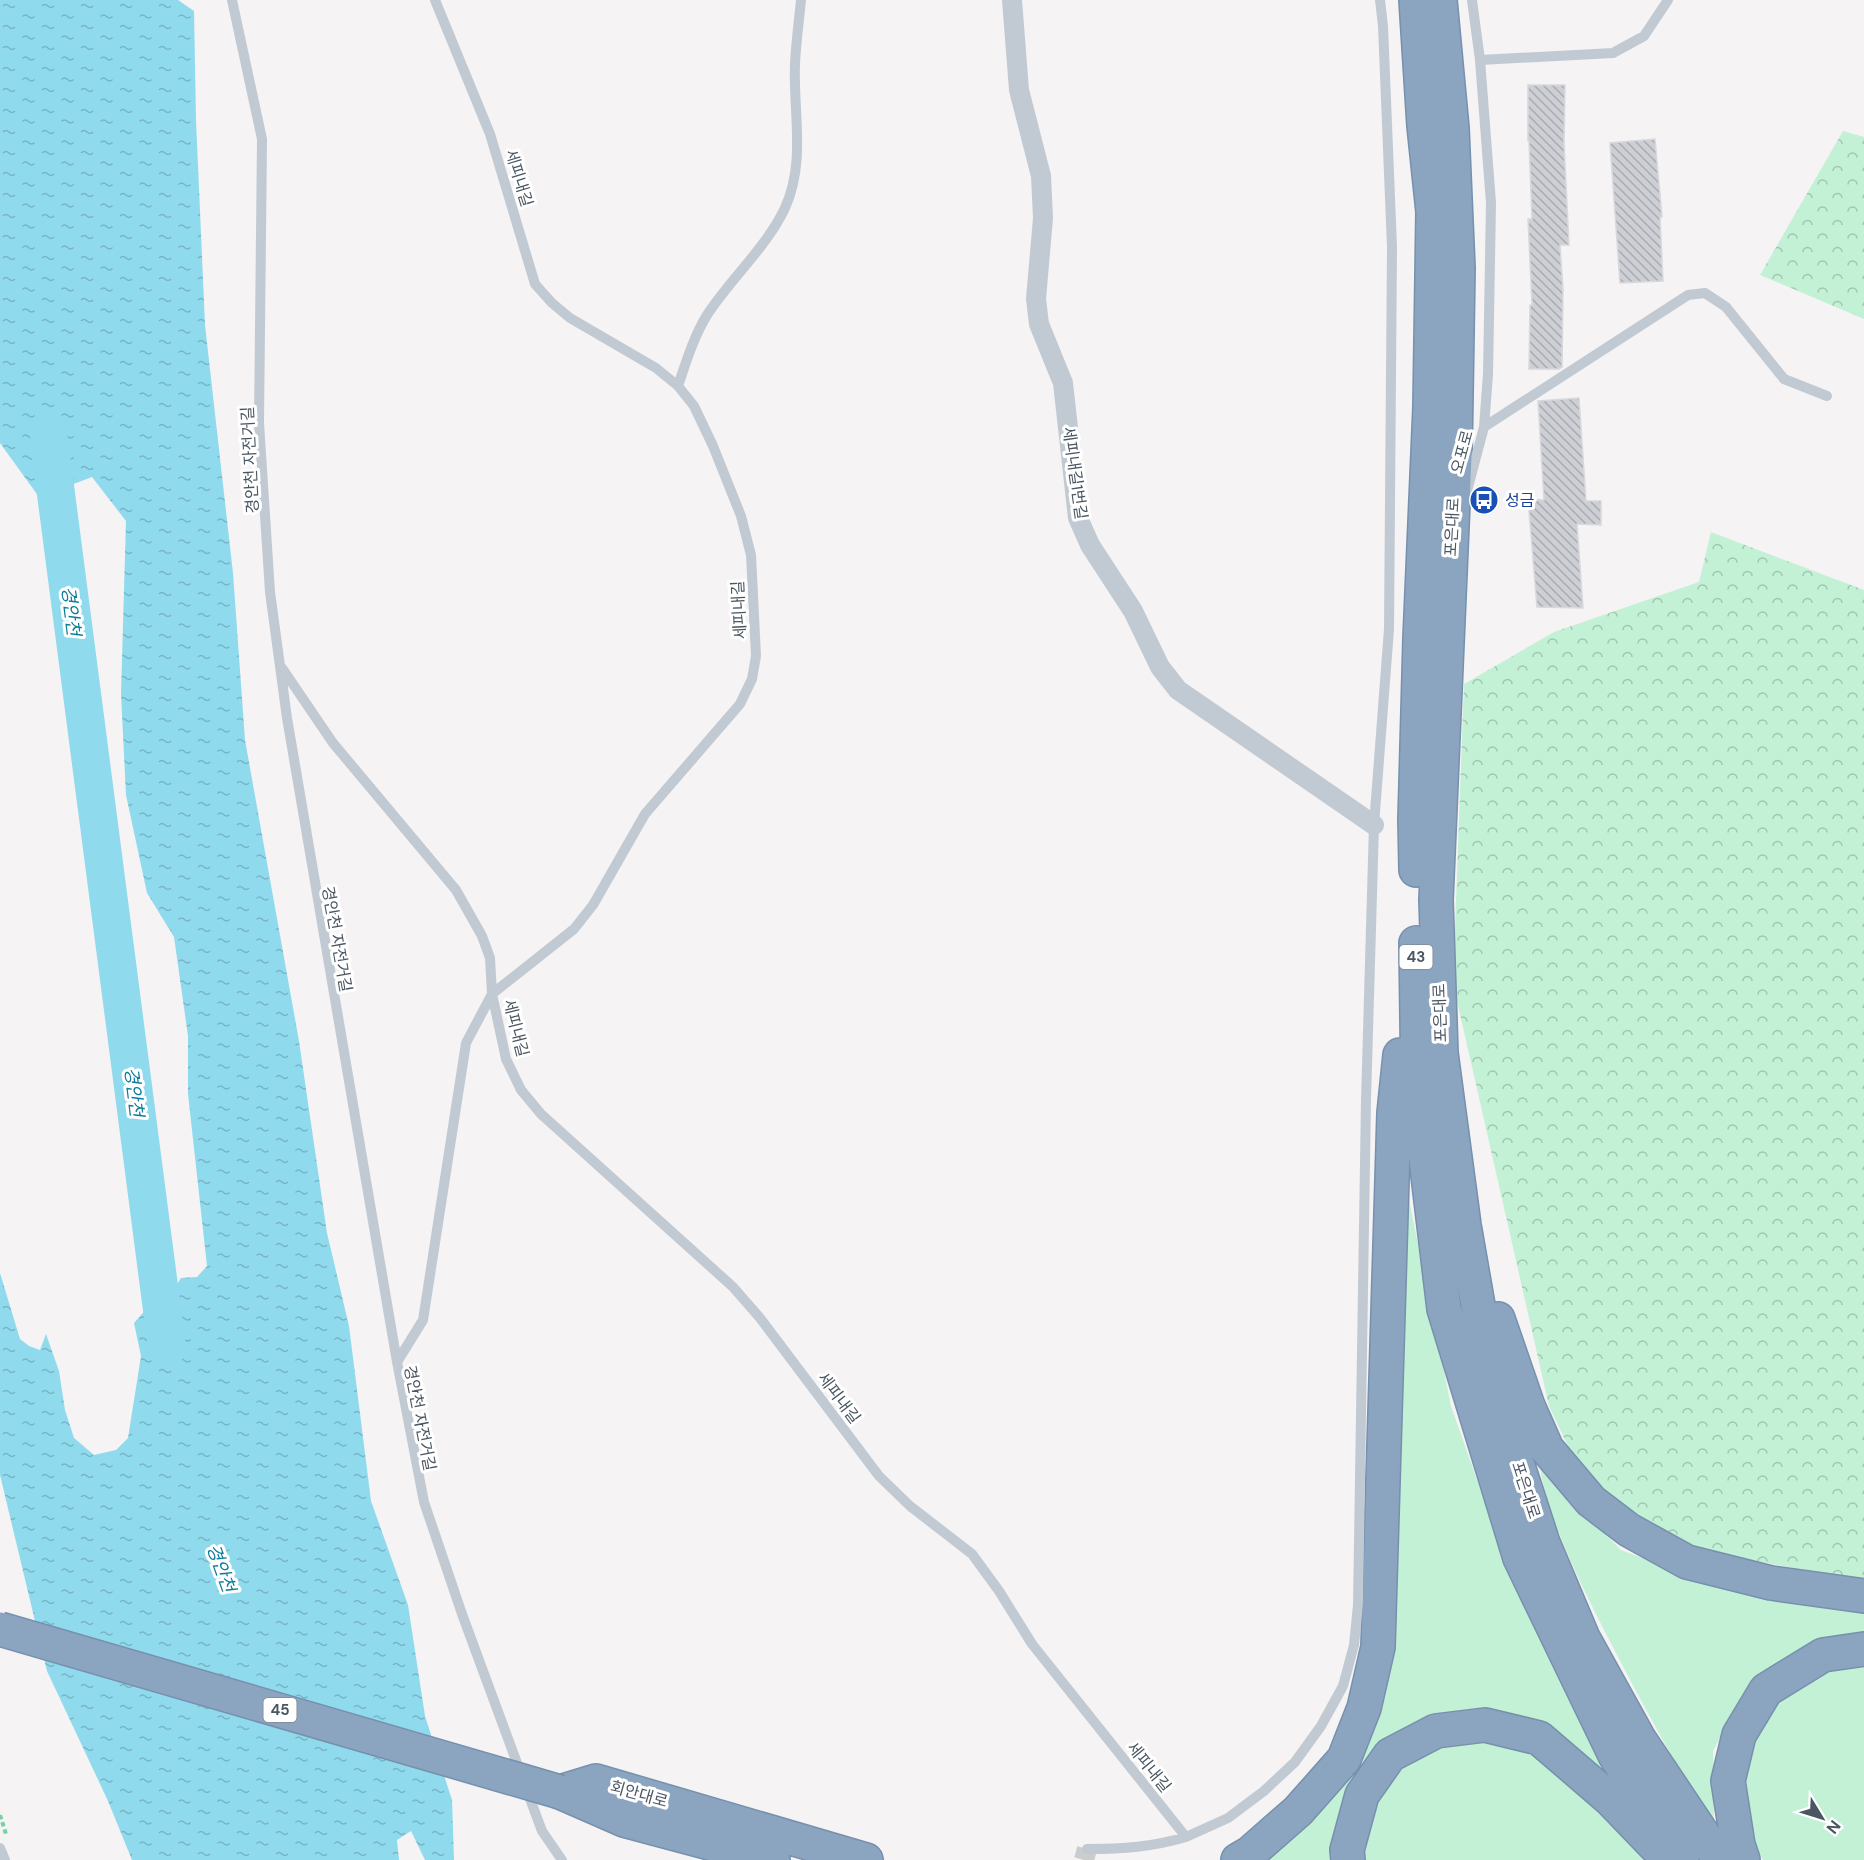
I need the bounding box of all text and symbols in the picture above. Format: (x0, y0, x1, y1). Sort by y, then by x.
street label: 세피내길 (500, 147, 538, 209)
street label: 경안천 자전거길 (237, 406, 263, 514)
street label: 세피내길1번길 (1058, 425, 1092, 521)
street label: 오포로 (1446, 428, 1478, 476)
bus stop icon: 성금 (1468, 484, 1500, 516)
place label: 성금 (1505, 490, 1534, 511)
street label: 포은대로 (1440, 497, 1464, 557)
street label: 세피내길 (727, 580, 751, 640)
water label: 경안천 (56, 585, 86, 640)
street label: 경안천 자전거길 (317, 884, 357, 994)
road number: 43 (1400, 945, 1432, 969)
street label: 포은대로 (1428, 983, 1452, 1043)
street label: 세피내길 (499, 997, 533, 1059)
water label: 경안천 (119, 1066, 149, 1121)
street label: 경안천 자전거길 (399, 1363, 441, 1473)
street label: 세피내길 (813, 1368, 865, 1428)
street label: 포은대로 (1507, 1459, 1545, 1522)
water label: 경안천 (201, 1541, 242, 1598)
road number: 45 (264, 1698, 296, 1722)
street label: 세피내길 (1122, 1738, 1176, 1796)
street label: 회안대로 (608, 1776, 670, 1812)
north arrow (1792, 1788, 1852, 1848)
text: N (1822, 1816, 1845, 1838)

